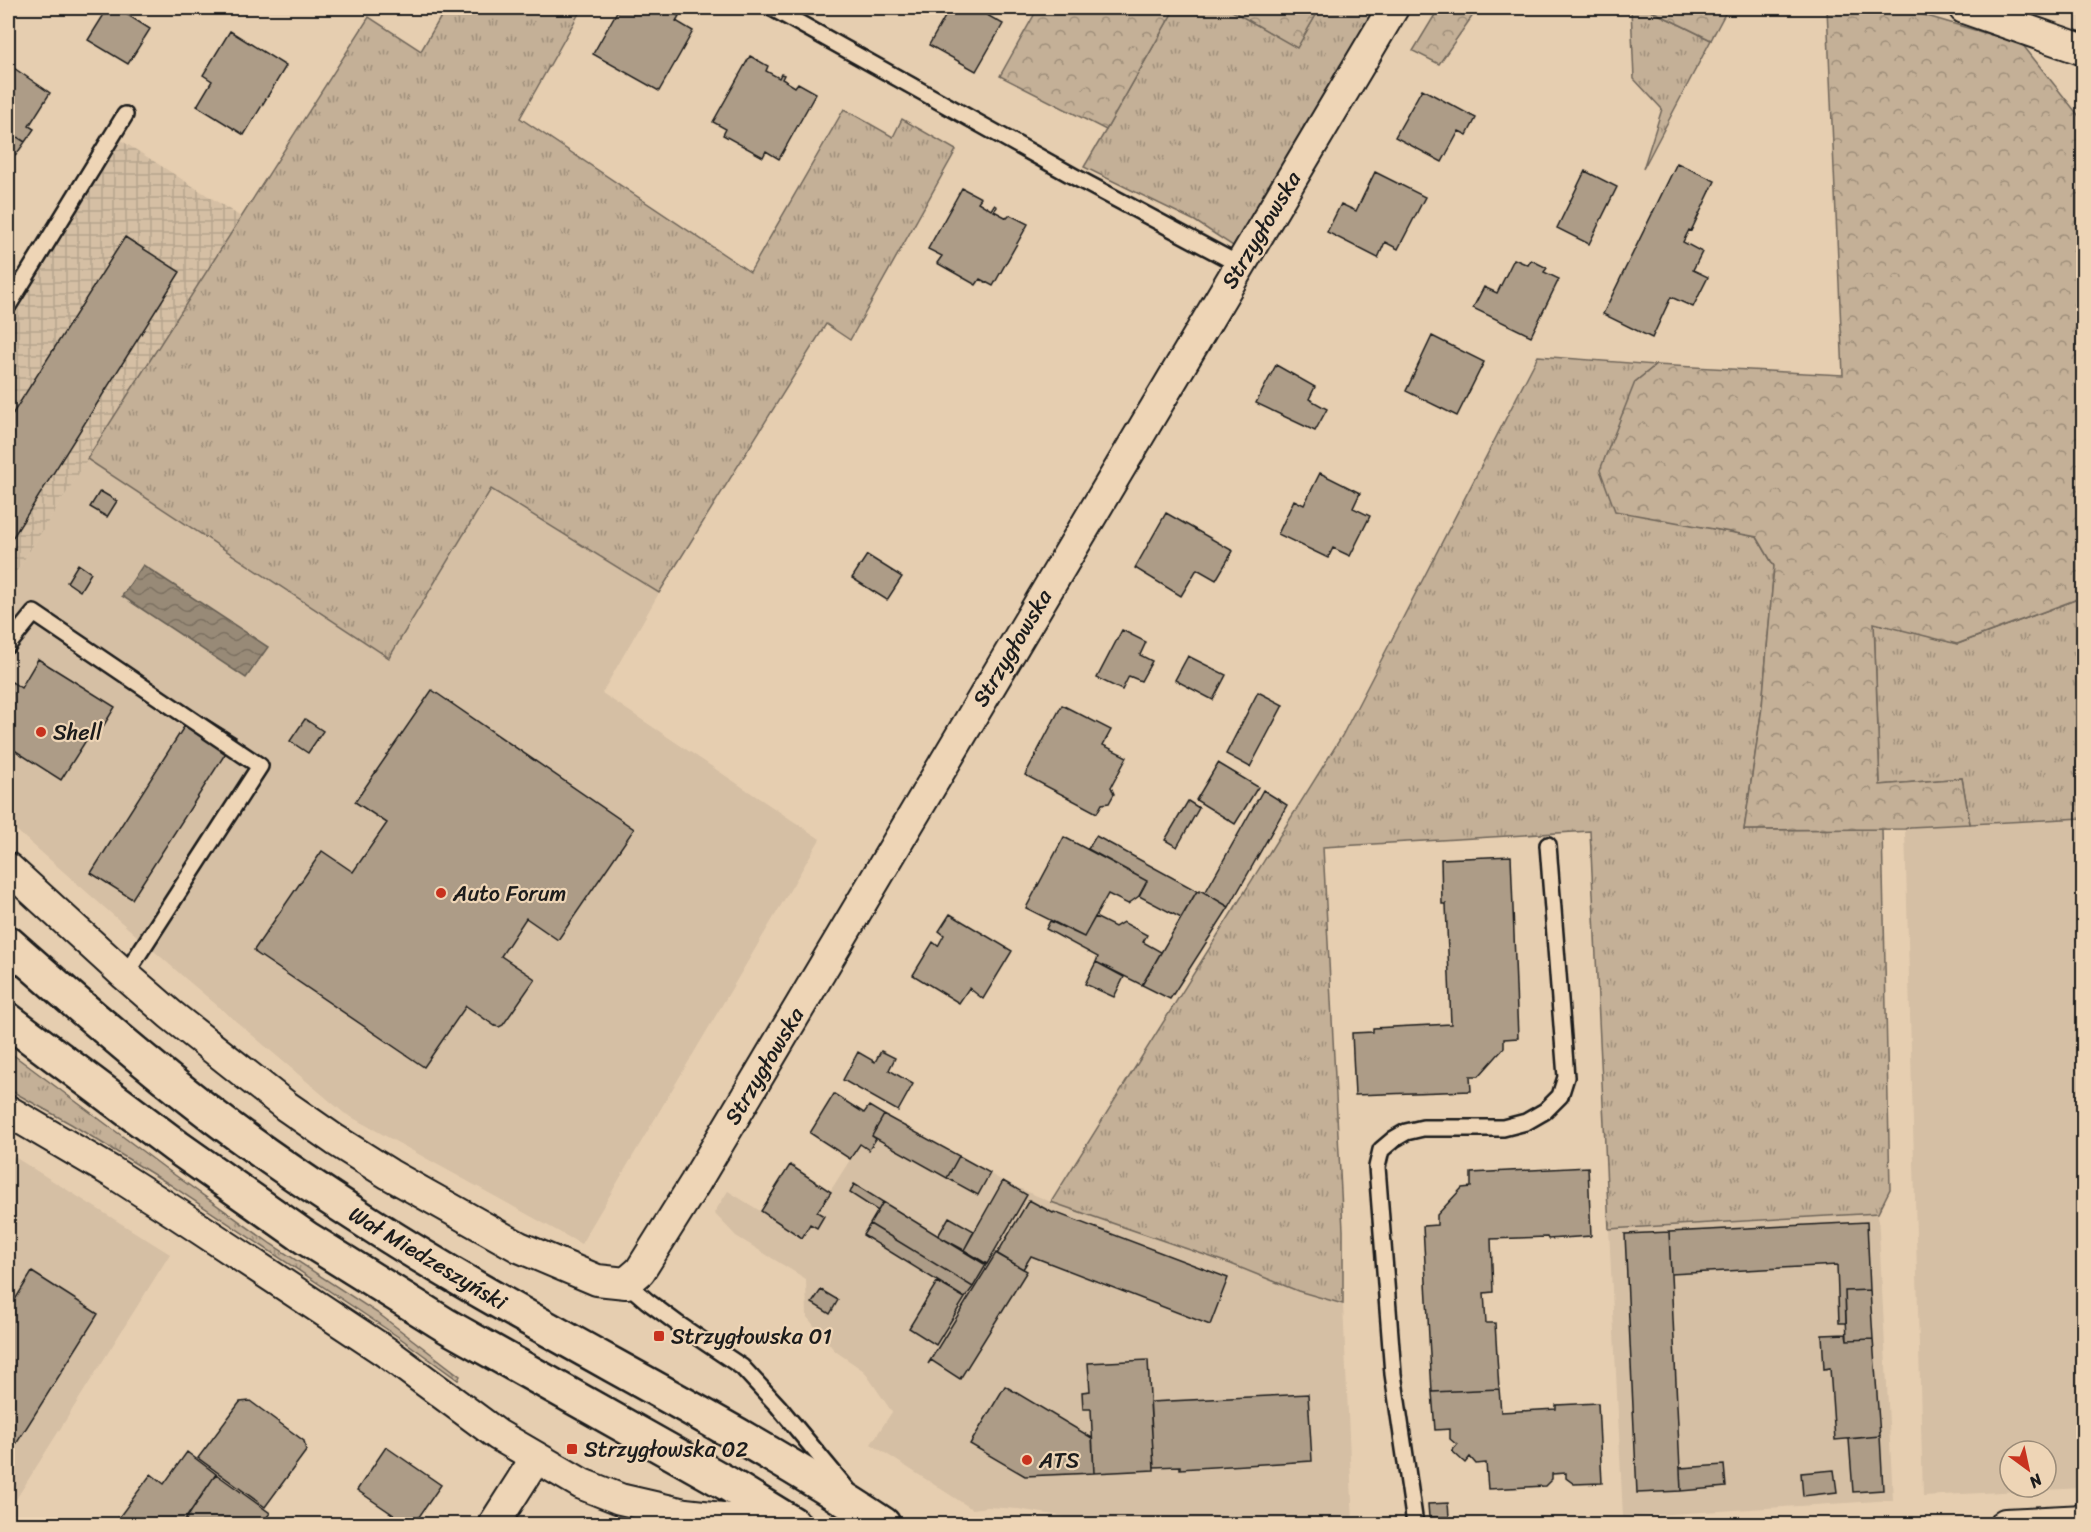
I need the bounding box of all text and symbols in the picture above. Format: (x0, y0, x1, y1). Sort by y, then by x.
street label: Strzygłowska (1210, 163, 1312, 297)
street label: Strzygłowska (961, 581, 1063, 715)
place label: Shell (53, 713, 103, 752)
marker: Shell (34, 725, 48, 739)
place label: Auto Forum (452, 874, 566, 913)
marker: Auto Forum (434, 886, 448, 900)
street label: Strzygłowska (713, 999, 815, 1133)
street label: Wał Miedzeszyński (341, 1195, 516, 1321)
place label: Strzygłowska 01 (671, 1317, 832, 1356)
marker: Strzygłowska 01 (652, 1329, 666, 1343)
place label: Strzygłowska 02 (584, 1430, 748, 1469)
north arrow (1998, 1439, 2058, 1499)
place label: ATS (1038, 1441, 1080, 1480)
marker: Strzygłowska 02 (565, 1442, 579, 1456)
marker: ATS (1020, 1453, 1034, 1467)
text: N (2023, 1465, 2049, 1497)

